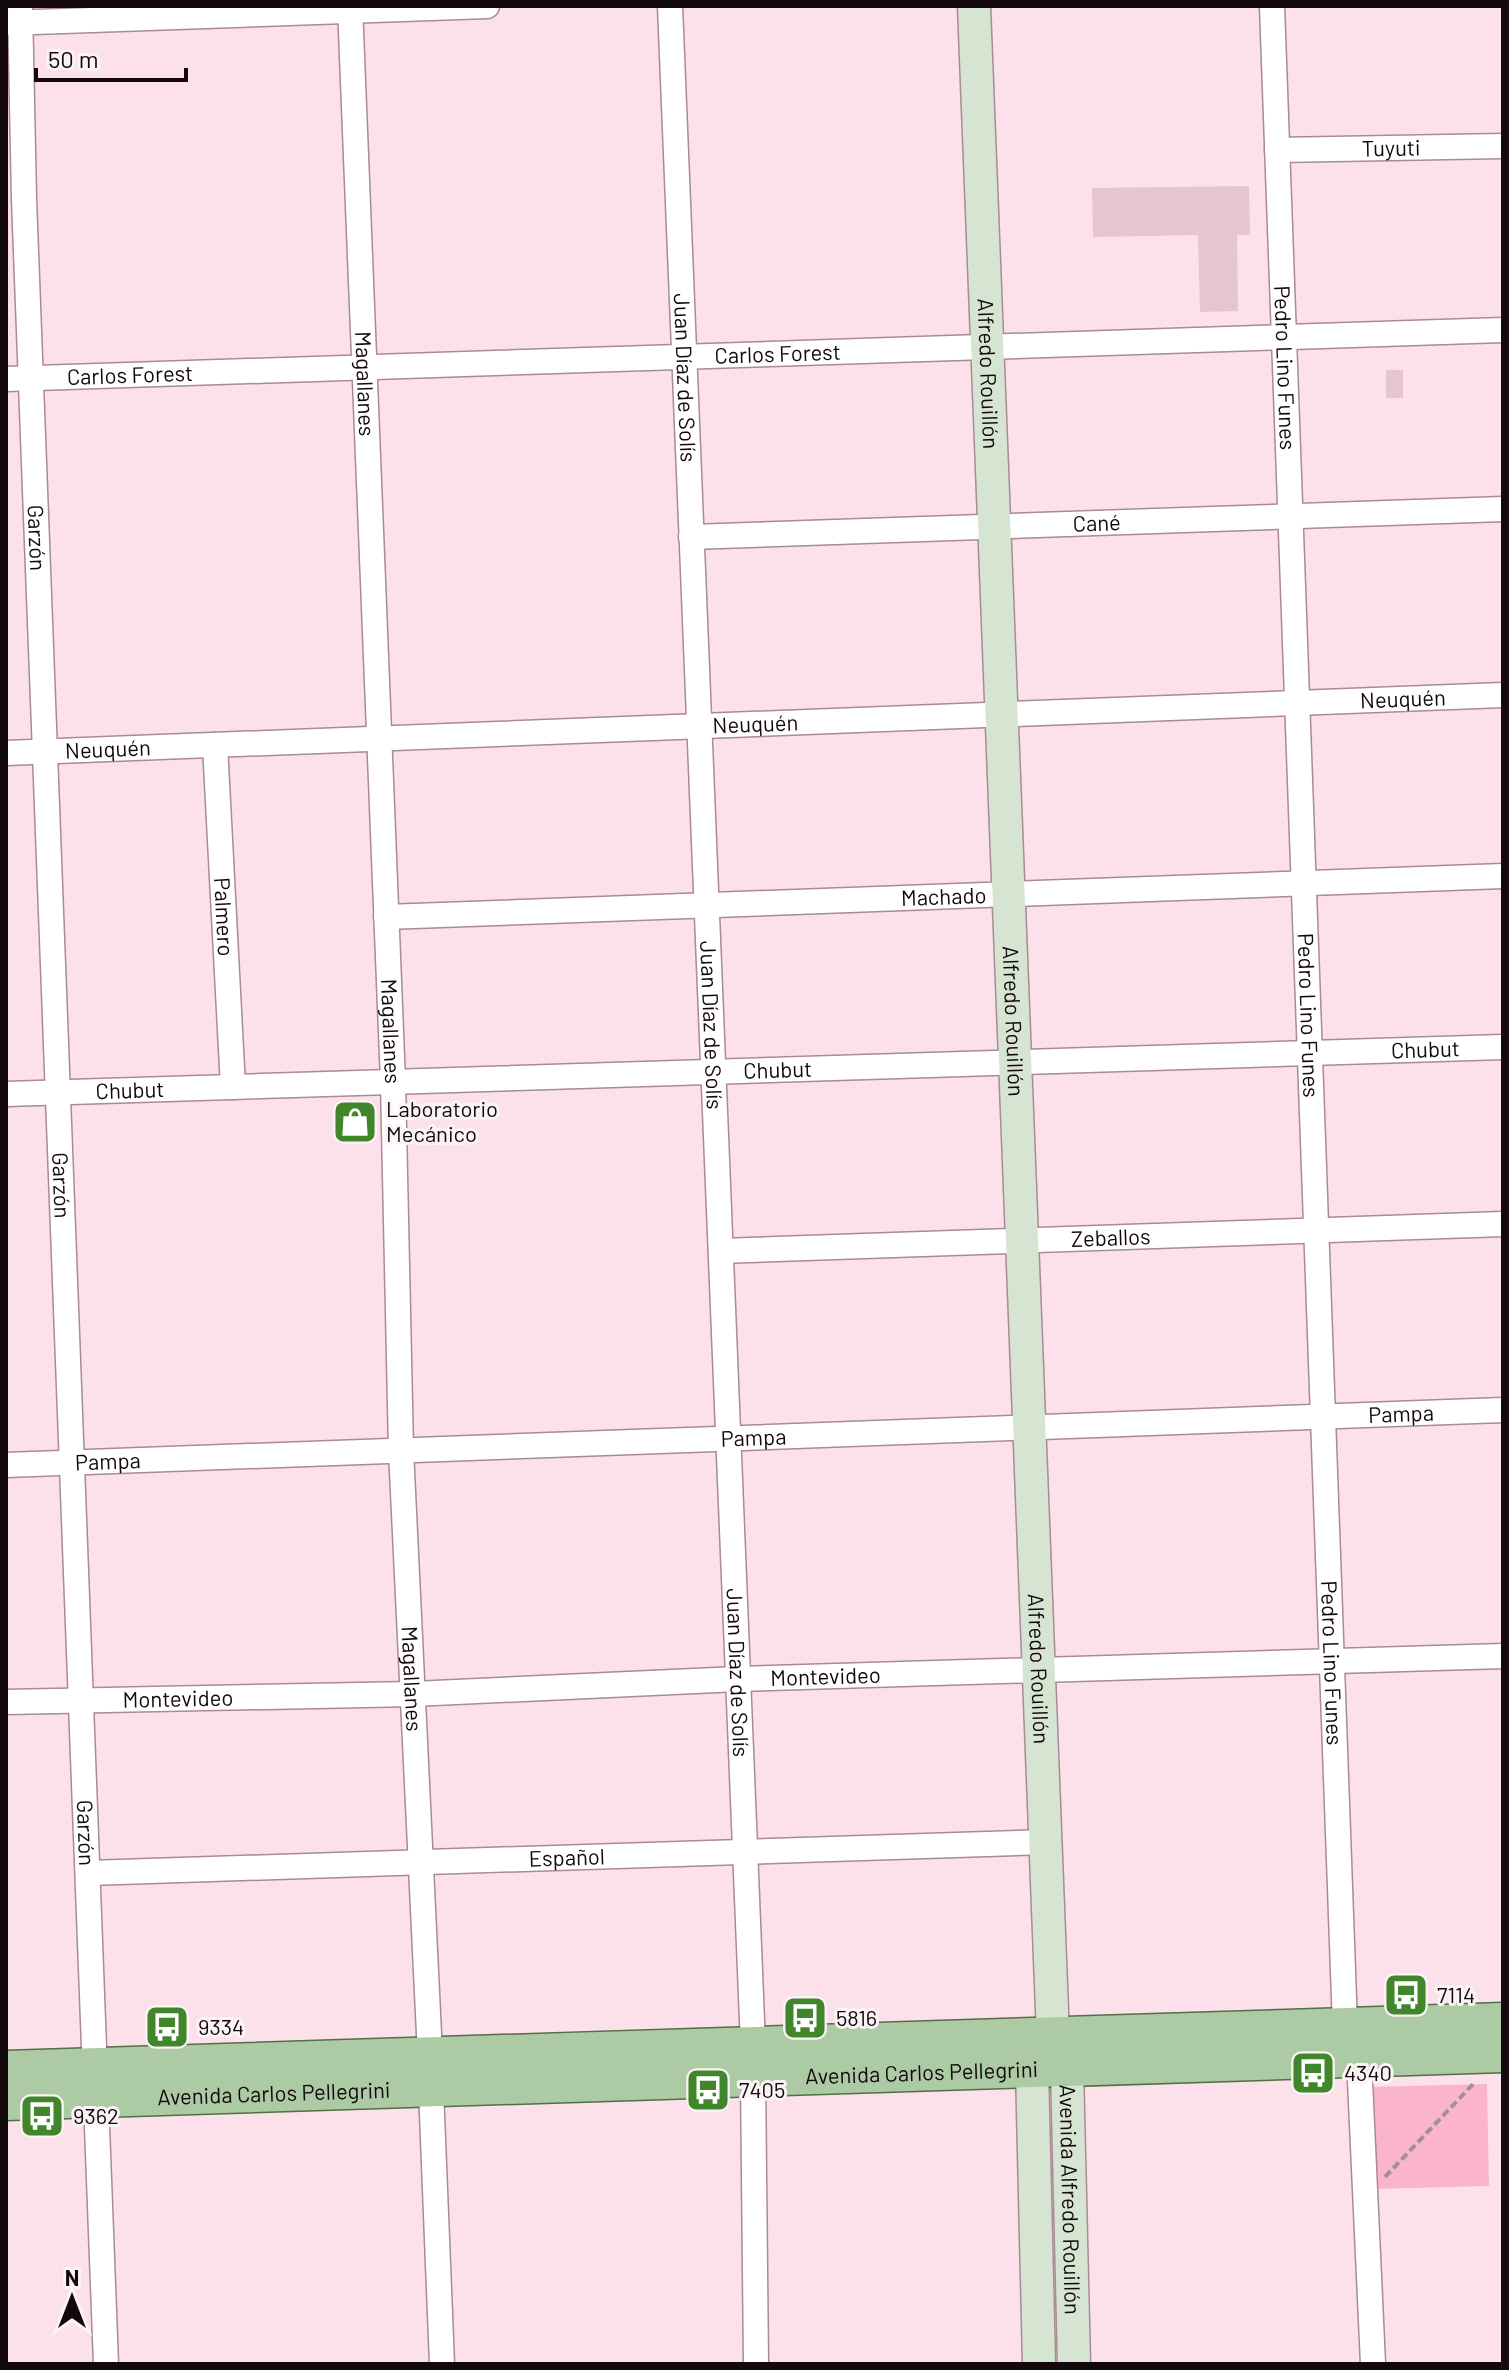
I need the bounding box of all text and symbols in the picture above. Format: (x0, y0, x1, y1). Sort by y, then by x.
scale bar (36, 32, 186, 82)
text: 50 m (48, 44, 99, 73)
street label: Tuyuti (1361, 133, 1421, 161)
street label: Pedro Lino Funes (1270, 285, 1302, 451)
street label: Juan Díaz de Solís (670, 293, 703, 463)
street label: Alfredo Rouillón (973, 298, 1005, 450)
street label: Magallanes (351, 331, 381, 437)
street label: Carlos Forest (714, 338, 841, 368)
street label: Carlos Forest (66, 359, 193, 389)
street label: Garzón (24, 504, 52, 571)
street label: Cané (1072, 508, 1121, 536)
street label: Neuquén (1359, 683, 1446, 713)
street label: Neuquén (712, 708, 799, 738)
street label: Neuquén (64, 733, 151, 763)
street label: Palmero (210, 877, 240, 957)
street label: Machado (900, 881, 987, 910)
street label: Pedro Lino Funes (1294, 933, 1325, 1098)
street label: Juan Díaz de Solís (696, 940, 729, 1110)
street label: Alfredo Rouillón (999, 945, 1030, 1097)
street label: Magallanes (377, 978, 407, 1084)
street label: Chubut (1390, 1034, 1460, 1063)
street label: Chubut (743, 1055, 812, 1083)
street label: Chubut (95, 1075, 165, 1103)
place label: Laboratorio Mecánico (386, 1095, 498, 1146)
shop icon: Laboratorio Mecánico (331, 1098, 379, 1146)
street label: Garzón (48, 1152, 77, 1219)
street label: Zeballos (1070, 1222, 1151, 1251)
street label: Pampa (1368, 1399, 1434, 1427)
street label: Pampa (720, 1422, 787, 1451)
street label: Pampa (75, 1446, 141, 1474)
street label: Pedro Lino Funes (1317, 1580, 1349, 1746)
street label: Juan Díaz de Solís (722, 1588, 755, 1758)
street label: Alfredo Rouillón (1024, 1593, 1056, 1745)
street label: Magallanes (397, 1626, 428, 1732)
street label: Montevideo (770, 1661, 881, 1690)
street label: Montevideo (122, 1684, 233, 1712)
street label: Garzón (73, 1799, 101, 1866)
street label: Español (528, 1842, 605, 1871)
bus stop icon: 7114 (1382, 1971, 1430, 2019)
place label: 7114 (1437, 1981, 1475, 2007)
bus stop icon: 5816 (781, 1994, 829, 2042)
bus stop icon: 9334 (143, 2003, 191, 2051)
place label: 5816 (836, 2004, 877, 2030)
place label: 9334 (198, 2013, 244, 2039)
bus stop icon: 4340 (1289, 2049, 1337, 2097)
street label: Avenida Carlos Pellegrini (804, 2055, 1039, 2088)
place label: 4340 (1344, 2059, 1392, 2085)
bus stop icon: 7405 (684, 2066, 732, 2114)
street label: Avenida Carlos Pellegrini (157, 2076, 391, 2109)
place label: 7405 (739, 2076, 785, 2102)
street label: Avenida Alfredo Rouillón (1055, 2084, 1087, 2315)
bus stop icon: 9362 (18, 2092, 66, 2140)
place label: 9362 (73, 2102, 119, 2128)
north arrow (32, 2258, 112, 2338)
text: N (65, 2264, 79, 2290)

